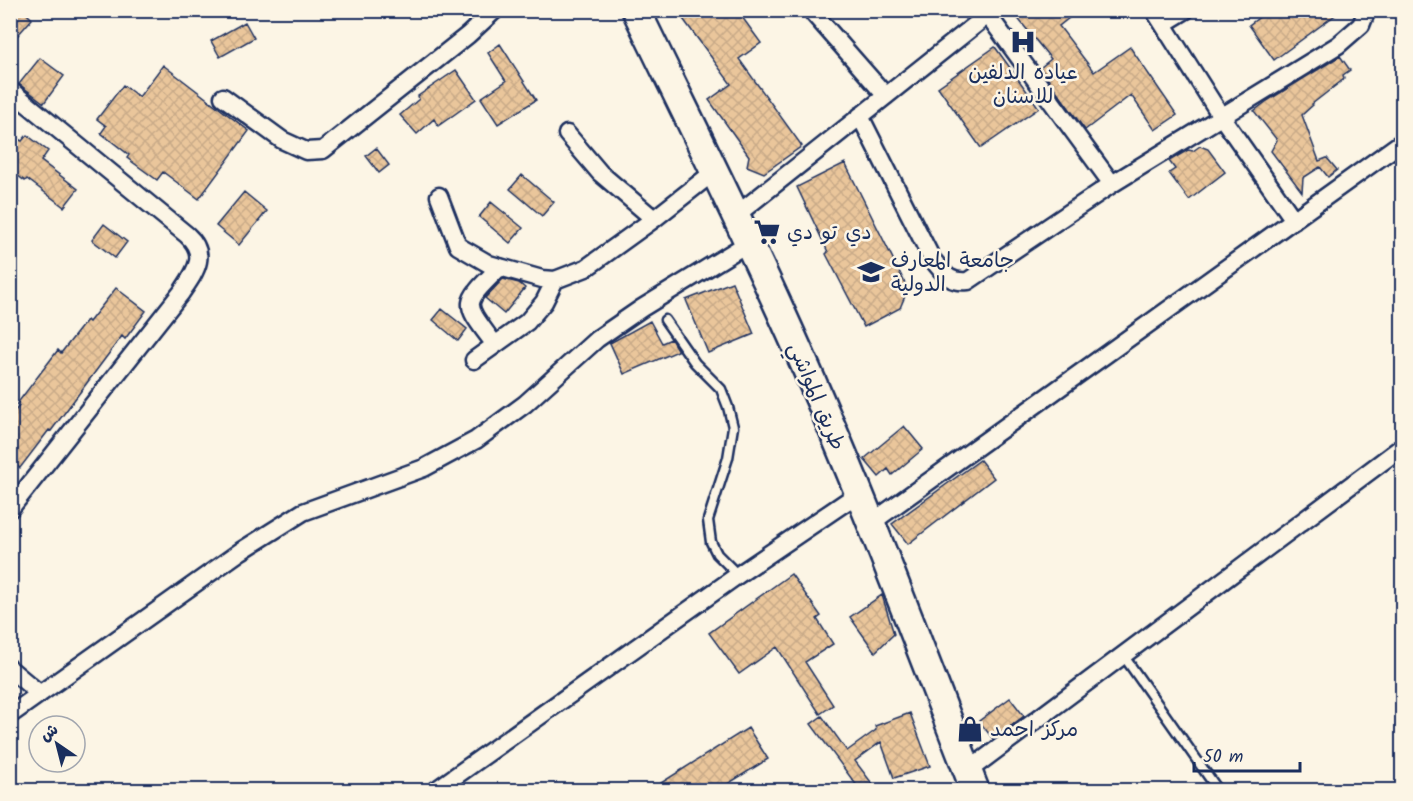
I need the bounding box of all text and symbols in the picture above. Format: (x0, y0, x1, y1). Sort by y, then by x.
hospital icon: عياده الدلفين للاسنان (1008, 27, 1038, 57)
place label: عياده الدلفين للاسنان (968, 57, 1078, 114)
supermarket icon: دي تو دي (752, 217, 782, 247)
place label: دي تو دي (787, 217, 872, 250)
place label: جامعة المعارف الدولية (891, 245, 1014, 302)
school or university icon: جامعة المعارف الدولية (856, 257, 886, 287)
street label: طريق المواشي (777, 337, 853, 456)
north arrow (27, 714, 87, 774)
shop icon: مركز احمد (955, 714, 985, 744)
place label: مركز احمد (990, 714, 1078, 747)
text: ش (35, 718, 64, 748)
scale bar (1194, 735, 1300, 773)
text: 50 m (1203, 743, 1243, 772)

